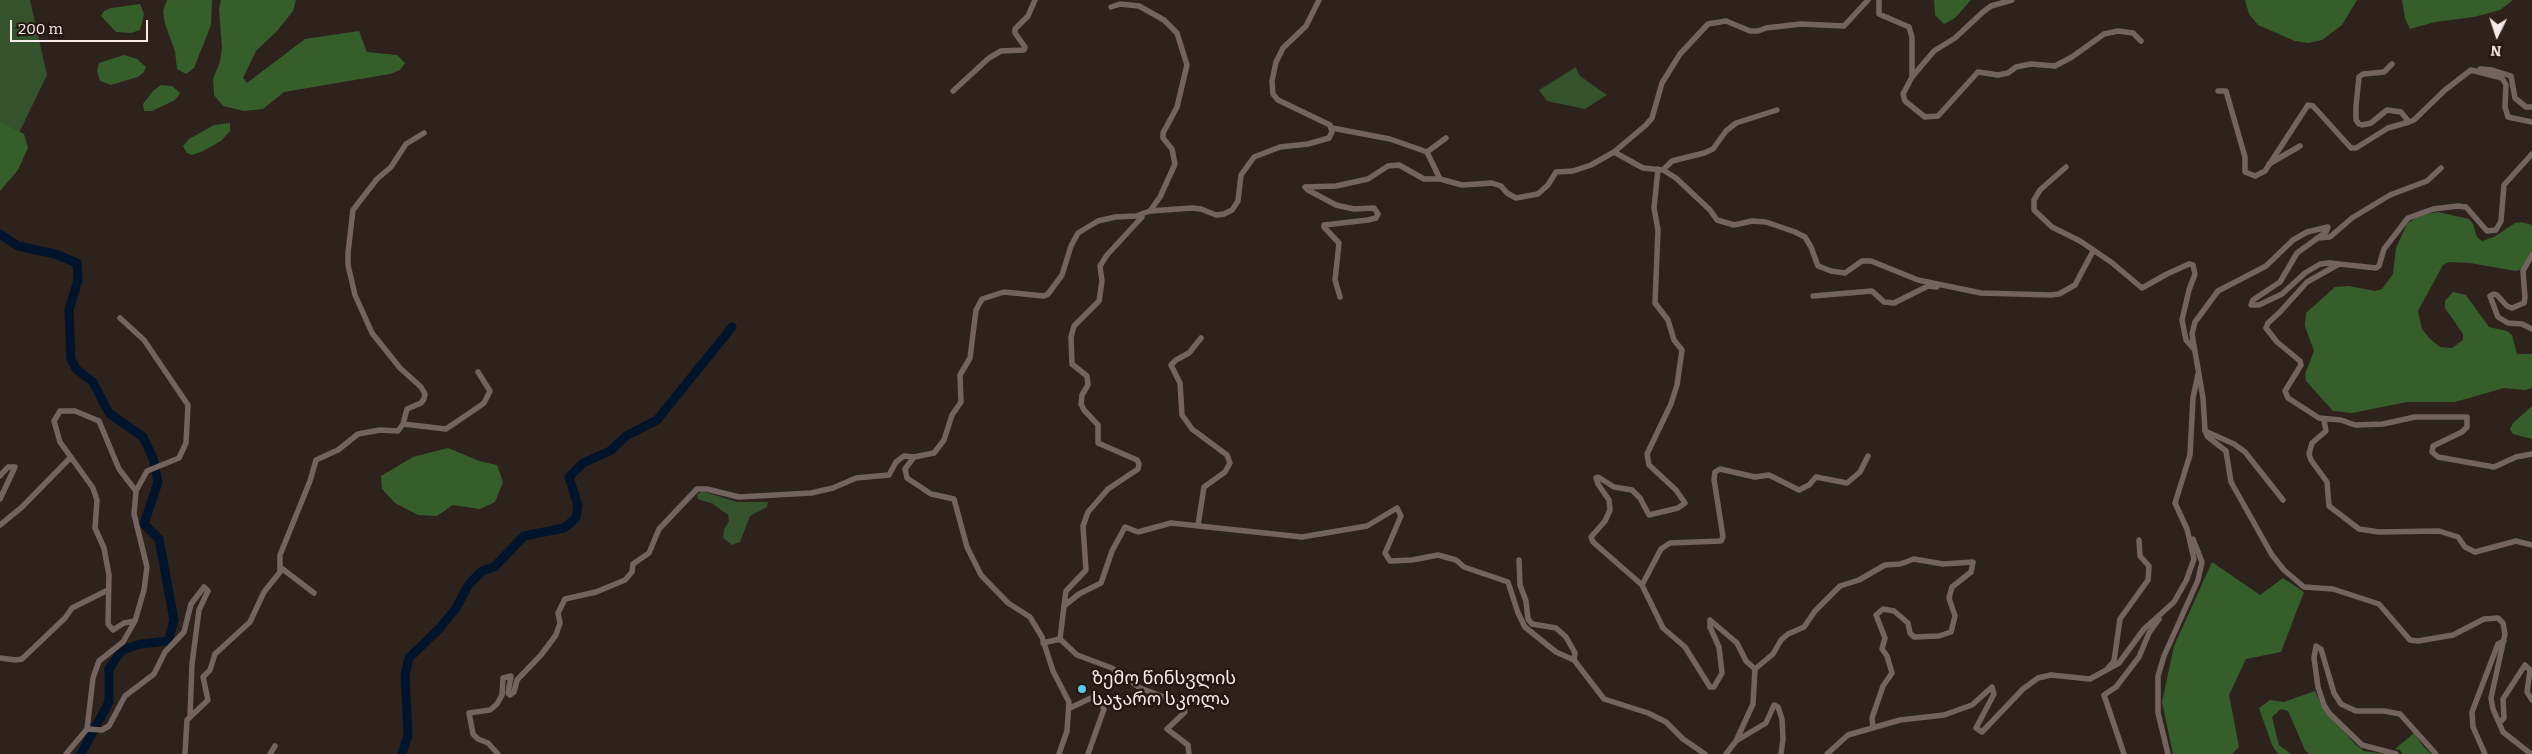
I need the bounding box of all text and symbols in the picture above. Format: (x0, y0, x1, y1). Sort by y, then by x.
scale bar (12, 10, 150, 42)
north arrow (2472, 10, 2522, 60)
text: 200 m (18, 20, 63, 38)
text: N (2490, 42, 2502, 59)
place label: ზემო წინსვლის საჯარო სკოლა (1092, 668, 1236, 711)
marker: ზემო წინსვლის საჯარო სკოლა (1076, 683, 1088, 695)

